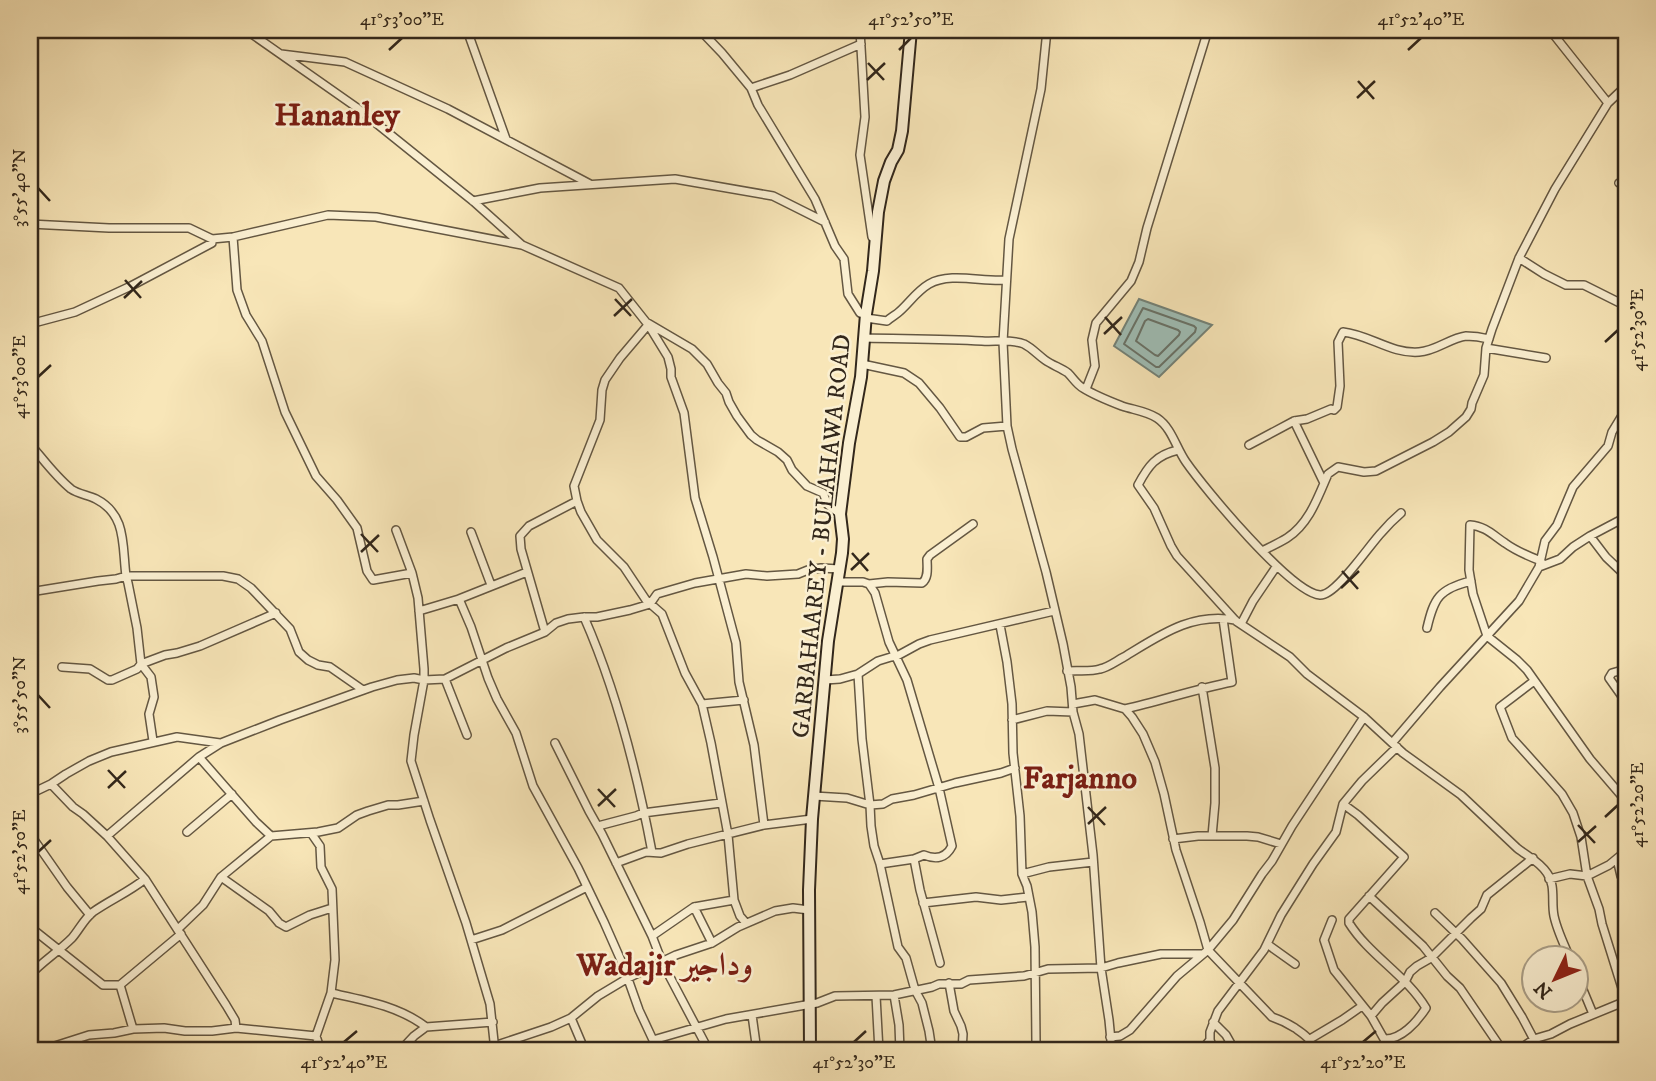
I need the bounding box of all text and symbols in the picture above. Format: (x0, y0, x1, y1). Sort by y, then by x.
text: 41°53'00"E (360, 9, 444, 31)
text: 41°52'50"E (868, 9, 954, 31)
text: 41°52'40"E (1378, 9, 1465, 31)
district label: Hananley (274, 96, 401, 136)
text: 3°55'40"N (9, 148, 31, 227)
text: 41°52'30"E (1627, 288, 1649, 372)
street label: GARBAHAAREY - BULAHAWA ROAD (786, 333, 858, 740)
text: 41°53'00"E (9, 335, 31, 419)
text: 3°55'50"N (9, 656, 31, 734)
district label: Farjanno (1023, 759, 1137, 799)
text: 41°52'20"E (1627, 762, 1649, 848)
text: 41°52'50"E (9, 809, 31, 895)
north arrow (1520, 944, 1590, 1014)
district label: Wadajir وداجير (576, 946, 753, 986)
text: N (1530, 976, 1557, 1003)
text: 41°52'40"E (301, 1052, 388, 1074)
text: 41°52'30"E (812, 1052, 896, 1074)
text: 41°52'20"E (1320, 1052, 1406, 1074)

